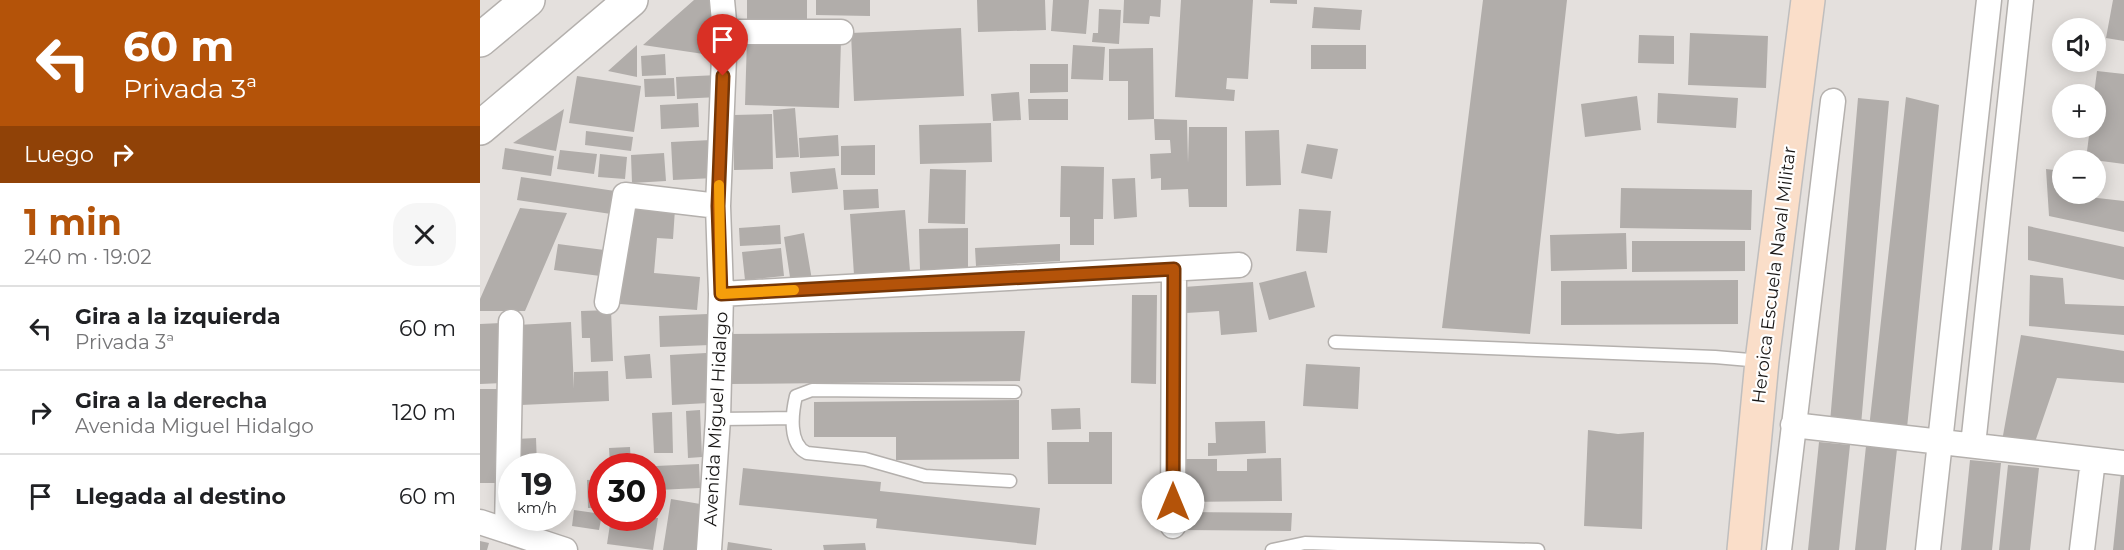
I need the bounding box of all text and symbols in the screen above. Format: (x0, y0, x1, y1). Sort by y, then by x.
pin (697, 14, 748, 76)
map controls (2052, 18, 2106, 204)
button: sound (2052, 18, 2106, 72)
text: 60 m (123, 20, 234, 72)
icon: arrive (706, 23, 739, 56)
icon: left (24, 24, 102, 102)
text: Privada 3ª (123, 72, 257, 105)
button: + (2052, 84, 2106, 138)
icon: right (106, 138, 139, 171)
text: Luego (24, 141, 94, 168)
street label: Heroica Escuela Naval Militar (1747, 145, 1801, 405)
button: − (2052, 150, 2106, 204)
text: 1 min (24, 200, 122, 244)
button: close (393, 203, 456, 266)
text: 240 m · 19:02 (24, 245, 152, 269)
text: Gira a la izquierda (75, 303, 281, 330)
street label: Avenida Miguel Hidalgo (699, 311, 733, 527)
icon: left (24, 312, 57, 345)
text: 60 m (399, 315, 456, 342)
text: Privada 3ª (75, 330, 174, 354)
text: Gira a la derecha (75, 387, 267, 414)
icon: right (24, 396, 57, 429)
text: 120 m (392, 399, 456, 426)
text: Avenida Miguel Hidalgo (75, 414, 314, 438)
speed limit sign: 30 (588, 453, 666, 531)
text: 19 (522, 466, 552, 503)
position arrow (1141, 470, 1205, 534)
icon: arrive (24, 480, 57, 513)
text: Llegada al destino (75, 483, 286, 510)
text: 60 m (399, 483, 456, 510)
text: km/h (517, 498, 557, 517)

